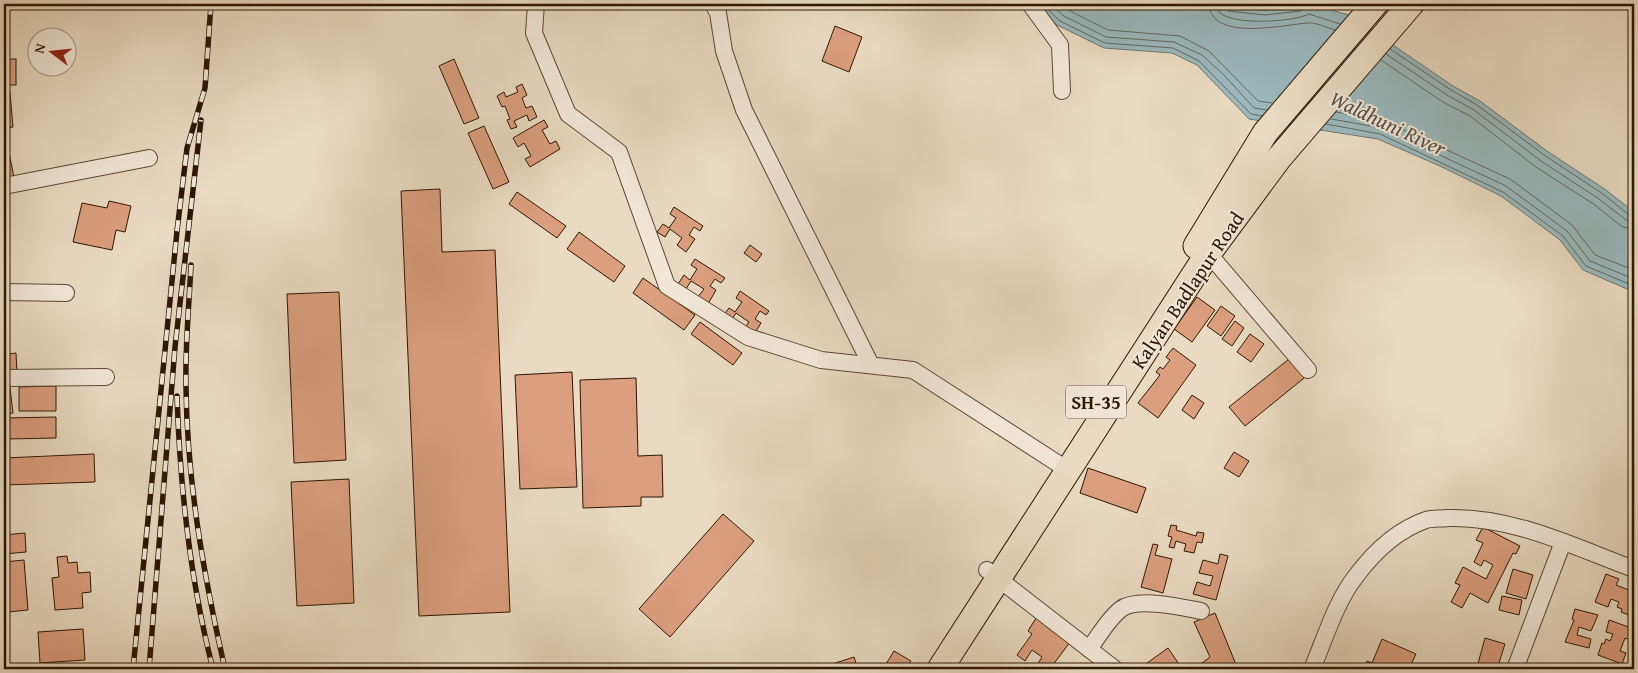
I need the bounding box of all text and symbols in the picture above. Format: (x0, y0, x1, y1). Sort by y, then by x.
north arrow (28, 28, 78, 78)
text: N (29, 41, 51, 56)
water label: Waldhuni River (1325, 83, 1452, 164)
street label: Kalyan Badlapur Road (1123, 205, 1251, 375)
road number: SH-35 (1066, 386, 1126, 418)

